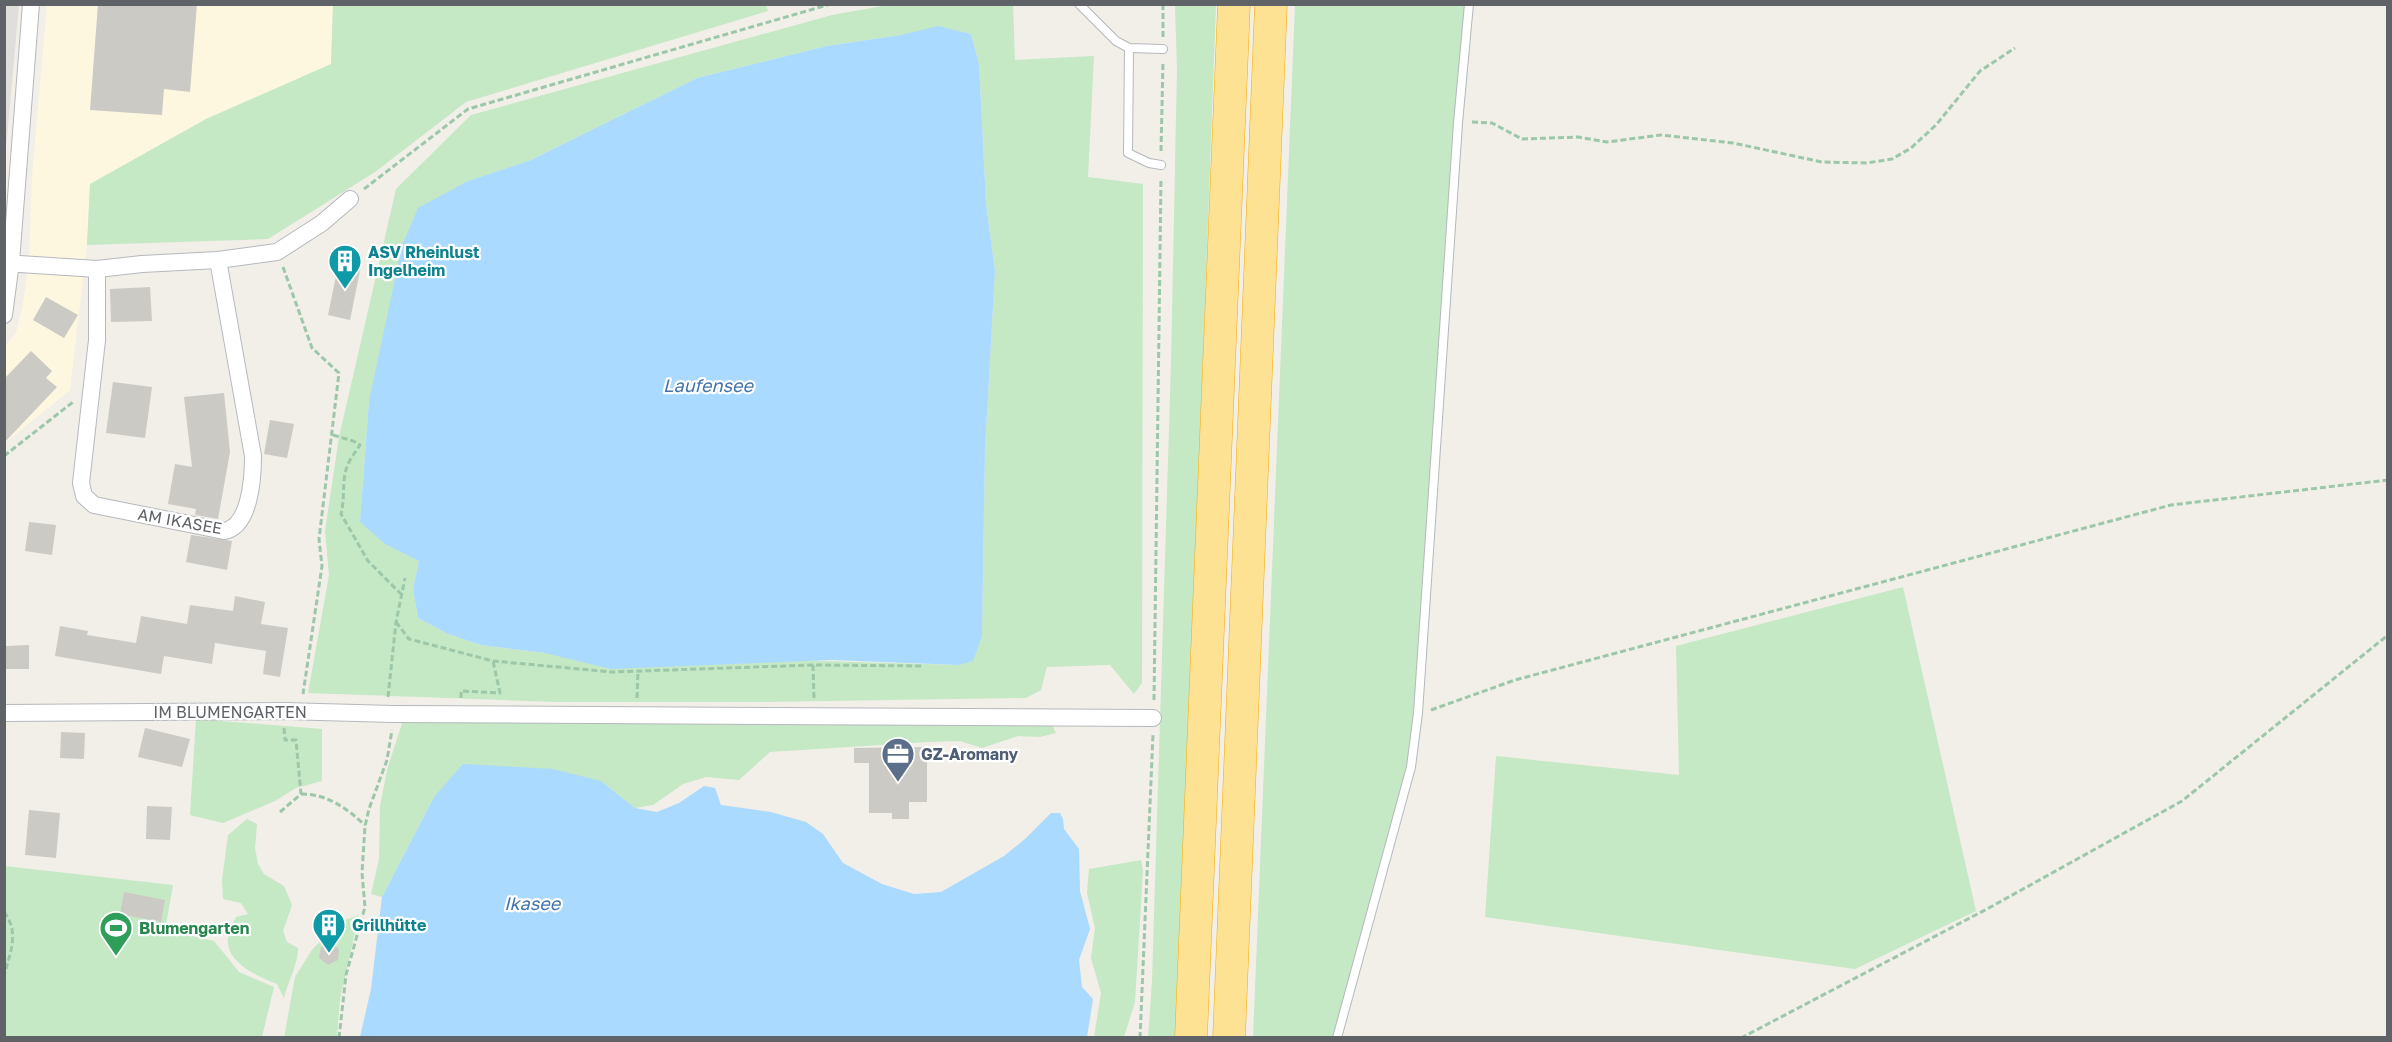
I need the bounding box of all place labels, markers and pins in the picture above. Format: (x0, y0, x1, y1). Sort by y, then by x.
place label: ASV Rheinlust Ingelheim (368, 242, 479, 280)
building icon: ASV Rheinlust Ingelheim (327, 243, 363, 290)
office icon: GZ-Aromany (880, 736, 916, 783)
place label: GZ-Aromany (921, 744, 1019, 764)
building icon: Grillhütte (311, 907, 347, 954)
sports icon: Blumengarten (98, 910, 134, 957)
place label: Grillhütte (352, 915, 426, 935)
place label: Blumengarten (139, 918, 249, 938)

